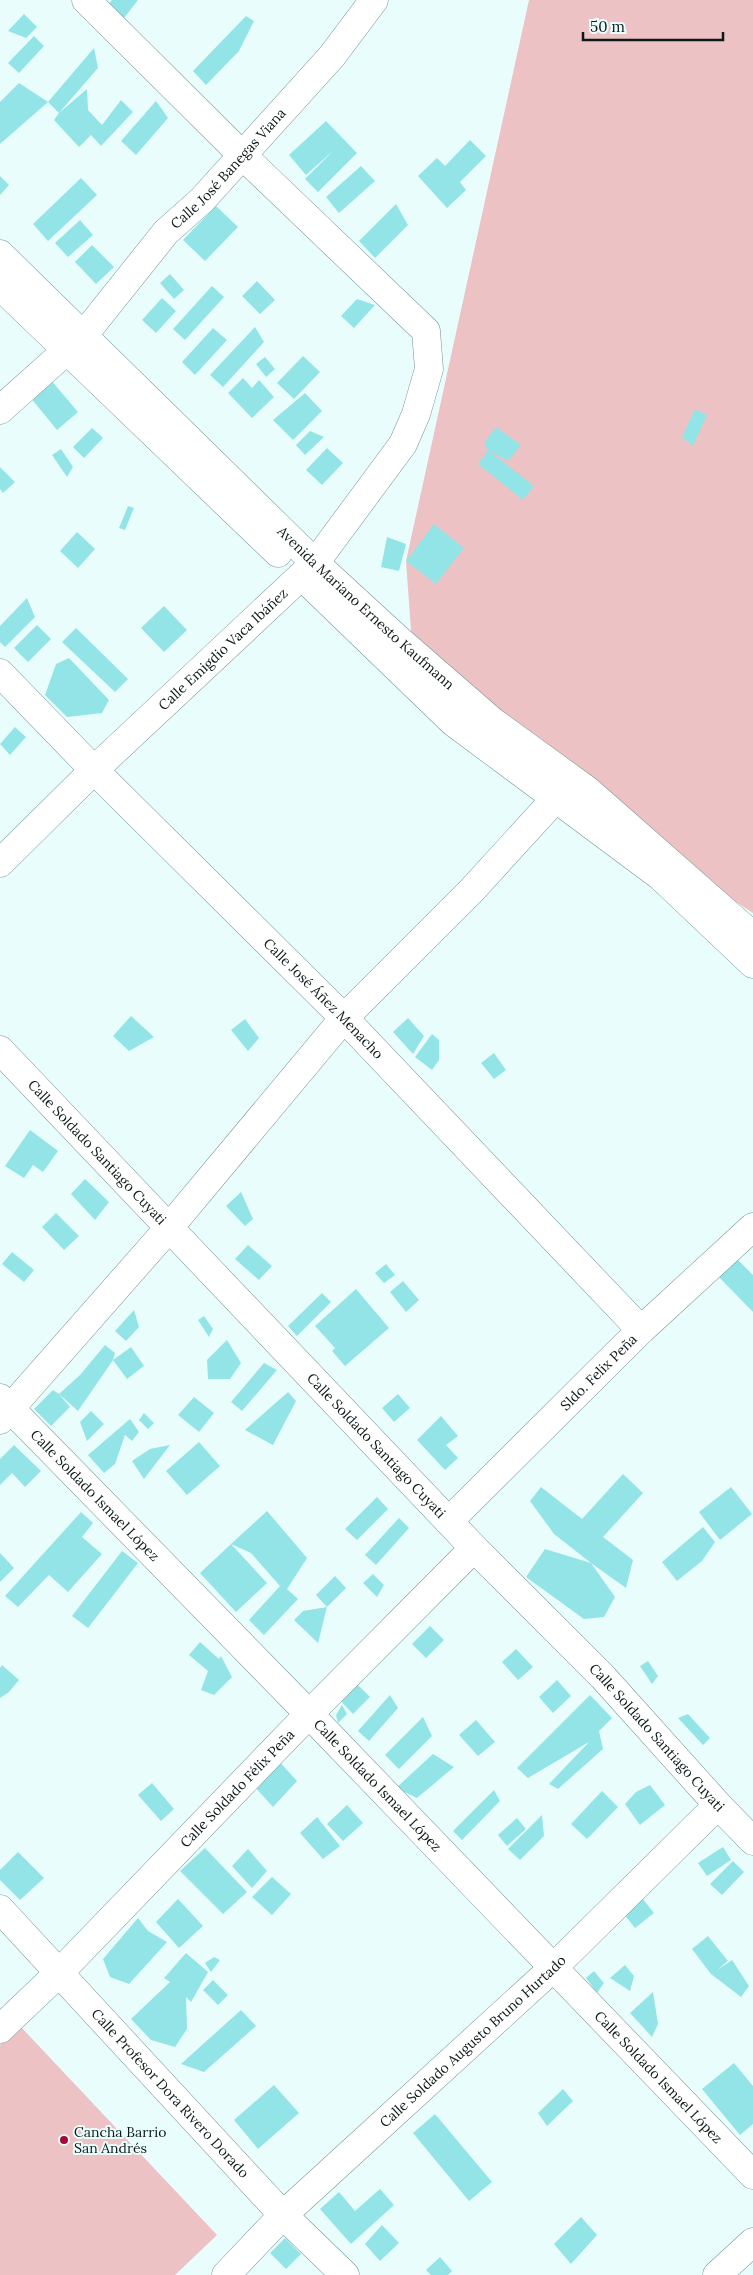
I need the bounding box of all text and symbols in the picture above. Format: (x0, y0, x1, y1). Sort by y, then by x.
scale bar (583, 10, 723, 42)
text: 50 m (590, 17, 625, 36)
street label: Calle José Banegas Viana (167, 104, 290, 233)
street label: Avenida Mariano Ernesto Kaufmann (273, 521, 459, 694)
street label: Calle Emigdio Vaca Ibáñez (155, 584, 291, 714)
street label: Calle José Áñez Menacho (260, 934, 387, 1063)
street label: Calle Soldado Santiago Cuyati (24, 1076, 170, 1228)
street label: Sldo. Felix Peña (556, 1330, 641, 1414)
street label: Calle Soldado Santiago Cuyati (303, 1369, 450, 1522)
street label: Calle Soldado Ismael López (27, 1426, 163, 1565)
street label: Calle Soldado Santiago Cuyati (586, 1660, 728, 1815)
street label: Calle Soldado Ismael López (310, 1715, 446, 1855)
street label: Calle Soldado Félix Peña (176, 1725, 298, 1851)
street label: Calle Soldado Augusto Bruno Hurtado (376, 1951, 570, 2131)
street label: Calle Profesor Dora Rivero Dorado (88, 2005, 253, 2182)
street label: Calle Soldado Ismael López (591, 2007, 727, 2147)
place label: Cancha Barrio San Andrés (74, 2123, 166, 2157)
marker: Cancha Barrio San Andrés (58, 2134, 70, 2146)

